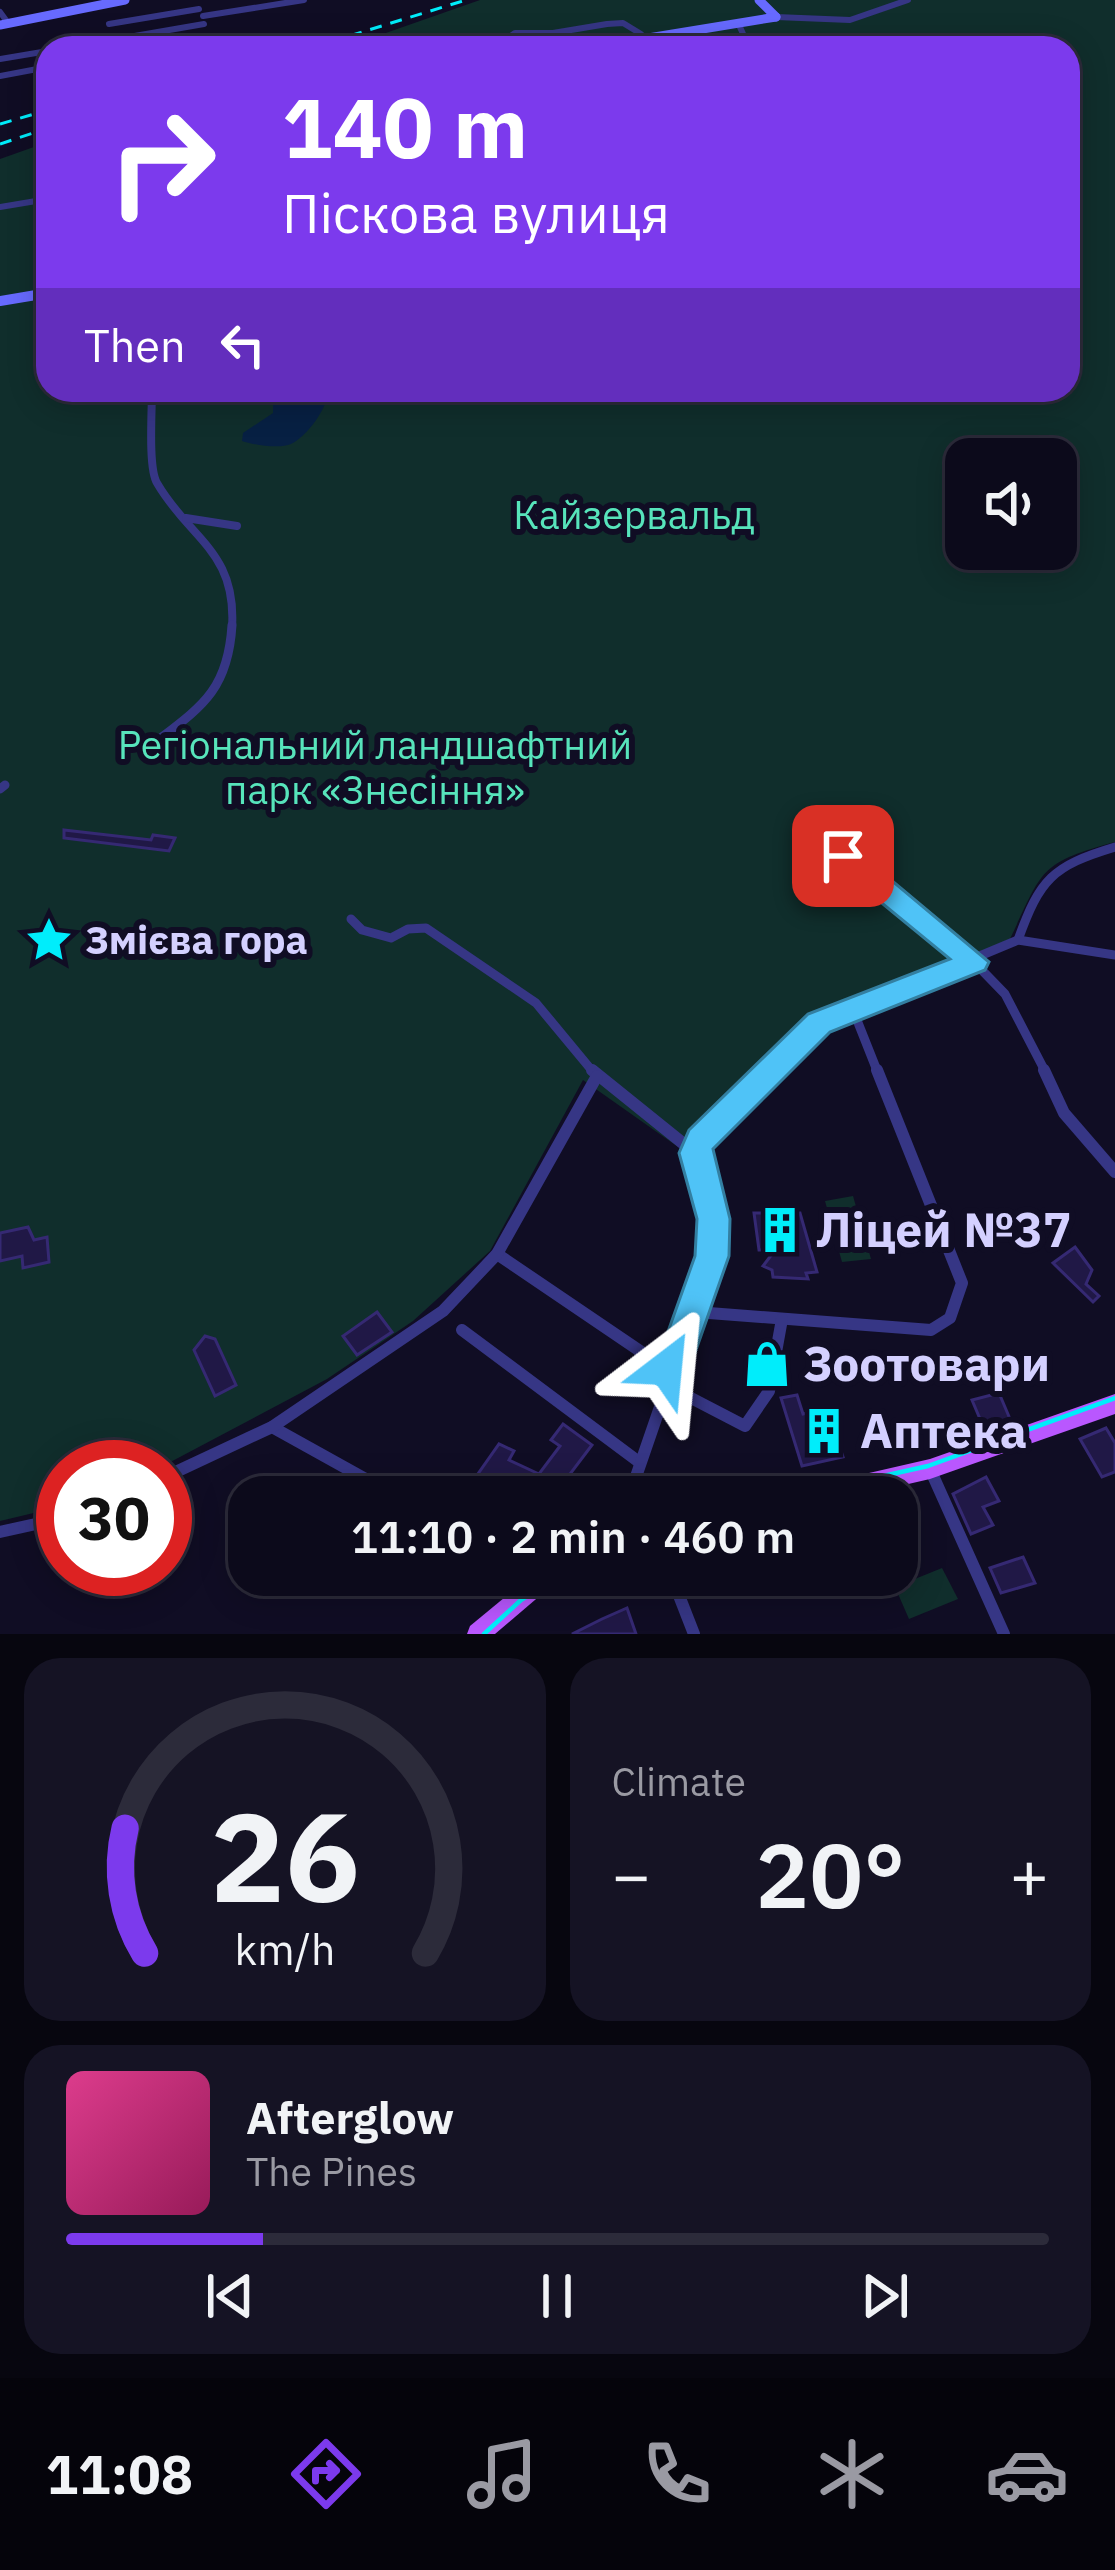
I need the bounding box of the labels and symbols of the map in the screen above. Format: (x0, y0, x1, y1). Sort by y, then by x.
park label: Кайзервальд (513, 489, 755, 540)
park label: Регіональний ландшафтний парк «Знесіння» (118, 719, 632, 815)
pin (792, 805, 894, 907)
place label: Змієва гора (85, 914, 308, 965)
place icon: Змієва гора (24, 915, 74, 965)
place label: Ліцей №37 (816, 1198, 1072, 1260)
building icon: Ліцей №37 (755, 1205, 805, 1255)
position arrow (603, 1305, 729, 1431)
place label: Зоотовари (803, 1332, 1050, 1394)
shop icon: Зоотовари (742, 1339, 792, 1389)
place label: Аптека (860, 1399, 1027, 1461)
building icon: Аптека (799, 1406, 849, 1456)
speed limit sign: 30 (36, 1440, 192, 1596)

